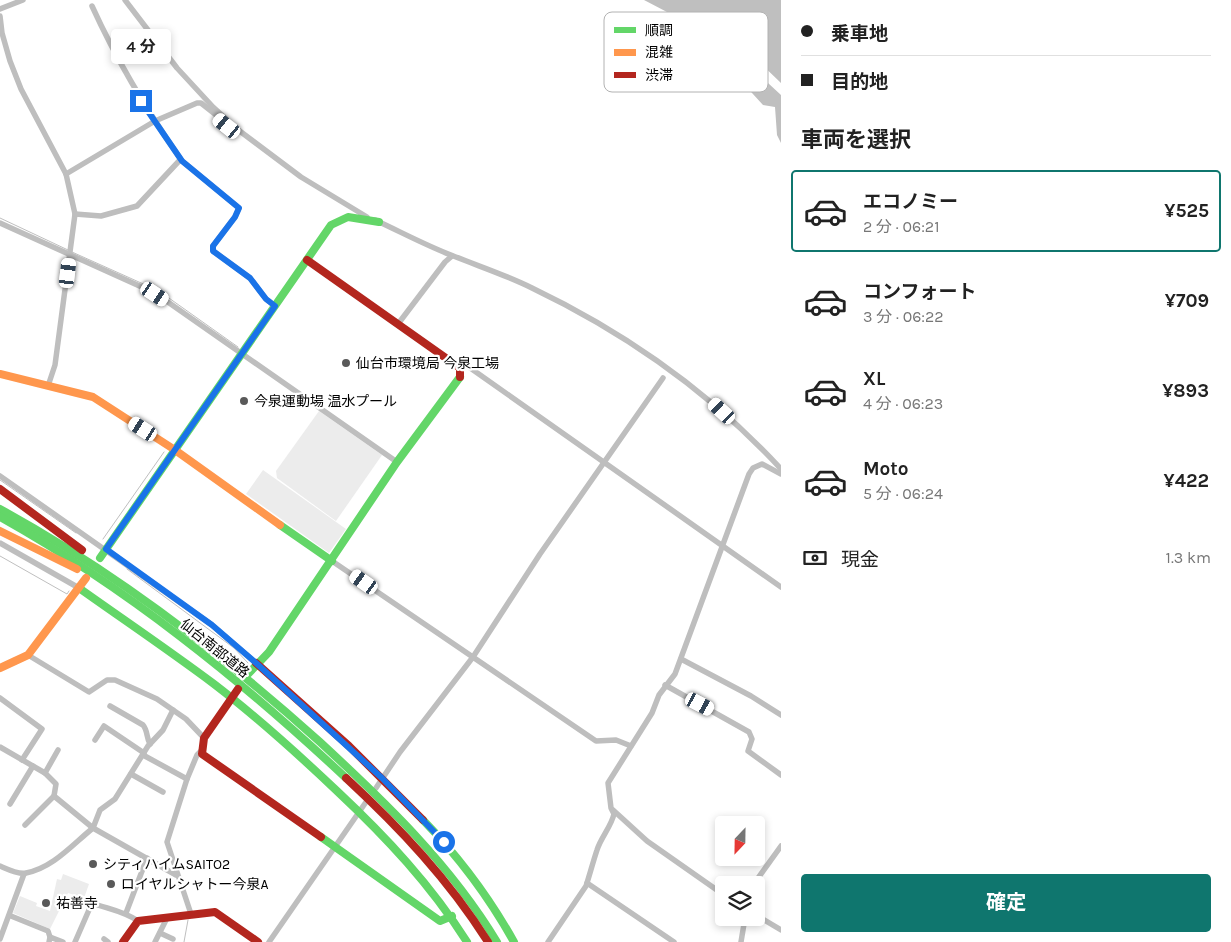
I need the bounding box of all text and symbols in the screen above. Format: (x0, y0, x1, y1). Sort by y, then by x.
legend (604, 12, 768, 92)
text: 順調 (645, 22, 673, 39)
text: 乗車地 (831, 23, 888, 45)
callout: 4 分 (111, 28, 171, 64)
text: 4 分 (126, 37, 156, 56)
text: 混雑 (645, 44, 673, 61)
text: 渋滞 (645, 67, 673, 84)
text: 目的地 (831, 71, 888, 93)
route end (130, 90, 152, 112)
car (210, 111, 243, 141)
text: 車両を選択 (801, 127, 911, 153)
icon: car (803, 189, 848, 234)
text: エコノミー (863, 191, 958, 213)
text: ¥525 (1164, 200, 1209, 222)
text: 2 分 · 06:21 (863, 217, 939, 236)
car (58, 257, 77, 289)
car (138, 279, 171, 309)
icon: car (803, 279, 848, 324)
text: コンフォート (863, 281, 976, 303)
text: ¥709 (1165, 290, 1209, 312)
text: 3 分 · 06:22 (863, 307, 944, 326)
place label: 仙台市環境局 今泉工場 (356, 355, 499, 372)
marker: 仙台市環境局 今泉工場 (340, 357, 352, 369)
text: XL (863, 368, 885, 390)
icon: car (803, 369, 848, 414)
text: ¥893 (1162, 380, 1209, 402)
place label: 今泉運動場 温水プール (254, 393, 397, 410)
text: 4 分 · 06:23 (863, 394, 943, 413)
marker: 今泉運動場 温水プール (238, 395, 250, 407)
car (705, 395, 738, 427)
car (126, 415, 159, 443)
text: Moto (863, 458, 909, 480)
icon: car (803, 459, 848, 504)
text: ¥422 (1164, 470, 1209, 492)
text: 5 分 · 06:24 (863, 484, 943, 503)
icon: cash (801, 544, 829, 572)
text: 1.3 km (1166, 548, 1211, 567)
text: 現金 (841, 549, 879, 571)
car (347, 567, 380, 597)
street label: 仙台南部道路 (177, 615, 253, 681)
car (683, 690, 716, 718)
north arrow (715, 816, 765, 866)
map controls (715, 816, 765, 926)
route start (433, 831, 455, 853)
place label: シティハイムSAITO2 (103, 856, 230, 873)
marker: シティハイムSAITO2 (87, 858, 99, 870)
button: 確定 (801, 874, 1211, 932)
place label: ロイヤルシャトー今泉A (121, 876, 269, 893)
button: layers (715, 876, 765, 926)
marker: ロイヤルシャトー今泉A (105, 878, 117, 890)
place label: 祐善寺 (56, 895, 98, 912)
marker: 祐善寺 (40, 897, 52, 909)

